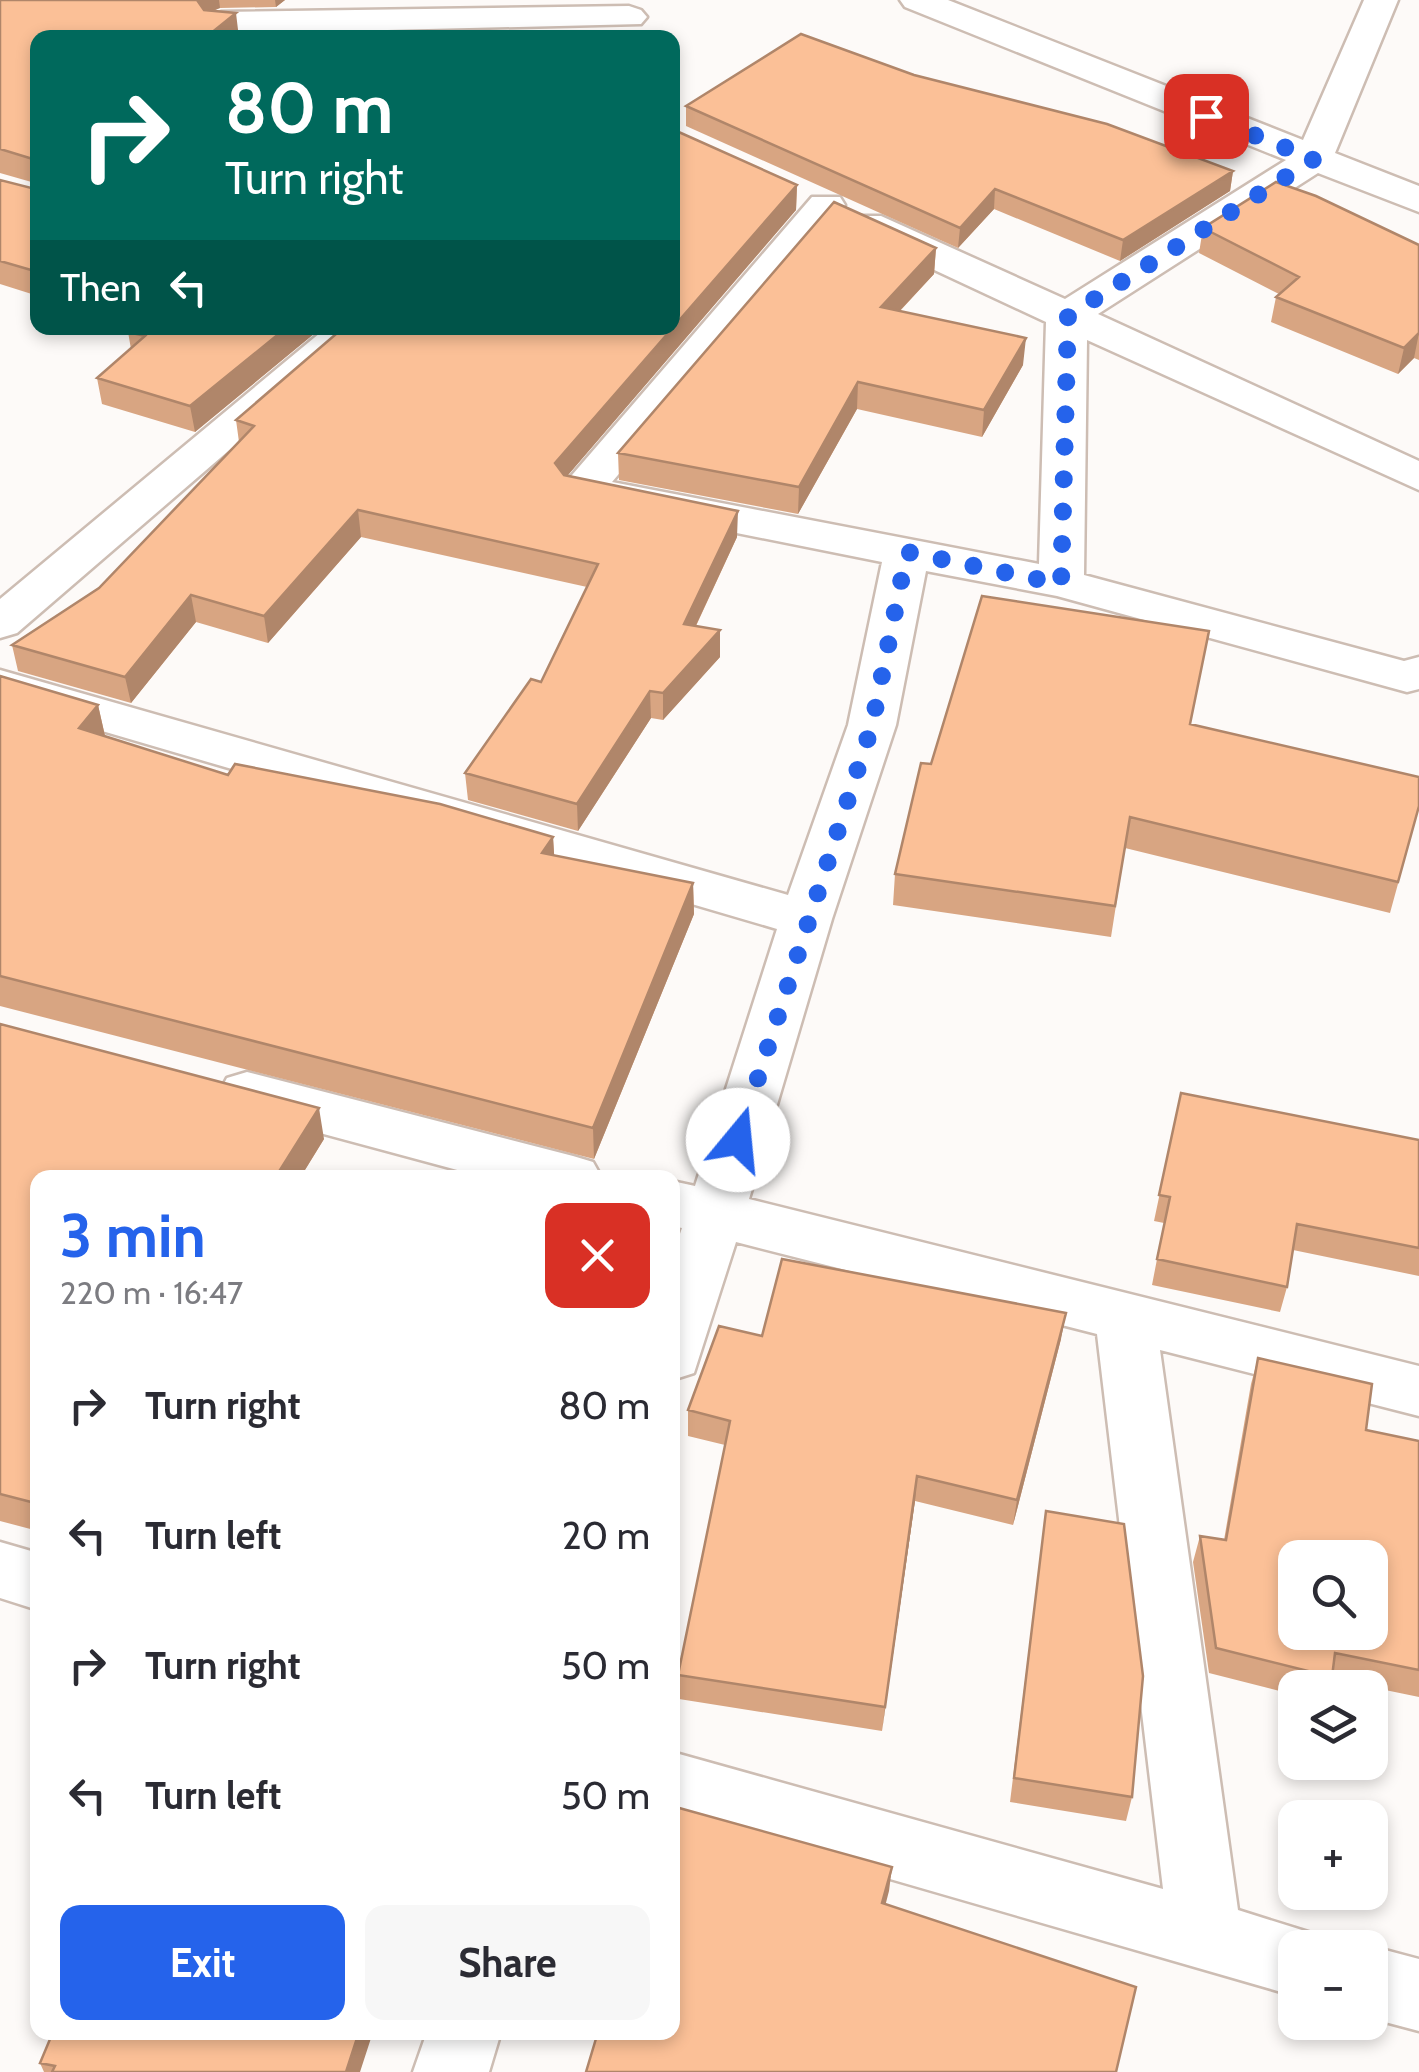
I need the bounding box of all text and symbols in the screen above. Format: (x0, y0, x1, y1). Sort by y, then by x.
text: 80 m (225, 65, 393, 151)
icon: right (60, 70, 190, 200)
pin (1164, 74, 1249, 159)
icon: arrive (1179, 89, 1234, 144)
text: Turn right (225, 151, 404, 205)
icon: left (161, 260, 216, 315)
text: Then (60, 264, 141, 311)
position arrow (686, 1088, 790, 1192)
text: 3 min (60, 1199, 206, 1272)
button: close (545, 1203, 650, 1308)
text: 220 m · 16:47 (60, 1273, 243, 1312)
icon: right (60, 1378, 115, 1433)
text: Turn right (145, 1382, 301, 1429)
text: 80 m (559, 1382, 650, 1429)
icon: left (60, 1508, 115, 1563)
text: Turn left (145, 1512, 281, 1559)
text: 20 m (562, 1512, 650, 1559)
map controls (1278, 1540, 1388, 2040)
button: search (1278, 1540, 1388, 1650)
icon: right (60, 1638, 115, 1693)
text: Turn right (145, 1642, 301, 1689)
text: 50 m (561, 1642, 650, 1689)
button: layers (1278, 1670, 1388, 1780)
icon: left (60, 1768, 115, 1823)
text: Turn left (145, 1772, 281, 1819)
text: 50 m (561, 1772, 650, 1819)
button: + (1278, 1800, 1388, 1910)
button: Exit (60, 1905, 345, 2020)
button: Share (365, 1905, 650, 2020)
button: − (1278, 1930, 1388, 2040)

